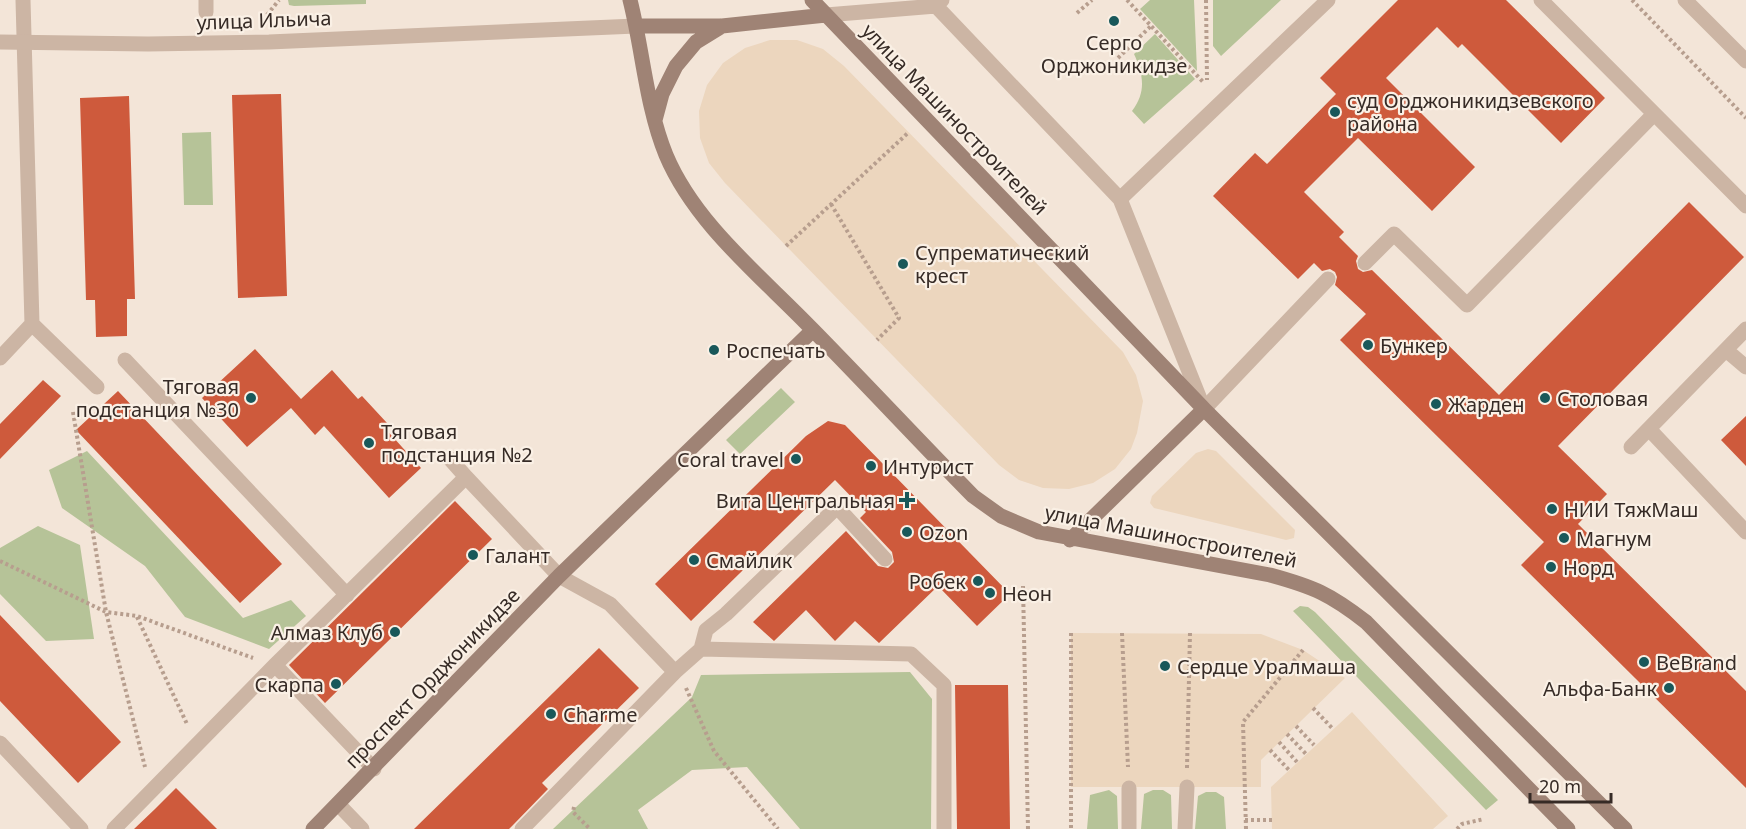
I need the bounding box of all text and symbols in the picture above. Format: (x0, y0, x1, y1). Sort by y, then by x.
street label: улица Ильича (196, 4, 332, 36)
marker: Серго Орджоникидзе (1107, 14, 1121, 28)
street label: улица Машиностроителей (856, 17, 1054, 221)
place label: Серго Орджоникидзе (1041, 29, 1187, 79)
place label: суд Орджоникидзевского района (1347, 87, 1594, 137)
marker: суд Орджоникидзевского района (1328, 105, 1342, 119)
place label: Супрематический крест (915, 239, 1089, 289)
marker: Супрематический крест (896, 257, 910, 271)
place label: Бункер (1380, 332, 1448, 359)
place label: Роспечать (726, 337, 825, 364)
marker: Бункер (1361, 338, 1375, 352)
marker: Роспечать (707, 343, 721, 357)
place label: Тяговая подстанция №30 (76, 373, 239, 423)
place label: Столовая (1557, 385, 1648, 412)
marker: Тяговая подстанция №30 (244, 391, 258, 405)
place label: Жарден (1448, 391, 1524, 418)
marker: Столовая (1538, 391, 1552, 405)
marker: Жарден (1429, 397, 1443, 411)
place label: Тяговая подстанция №2 (381, 418, 533, 468)
marker: Тяговая подстанция №2 (362, 436, 376, 450)
place label: Coral travel (677, 446, 784, 473)
marker: Coral travel (789, 452, 803, 466)
place label: Интурист (883, 453, 974, 480)
marker: Интурист (864, 459, 878, 473)
place label: Вита Центральная (716, 487, 895, 514)
marker: Вита Центральная (900, 493, 914, 507)
place label: НИИ ТяжМаш (1564, 496, 1698, 523)
street label: улица Машиностроителей (1043, 498, 1299, 574)
marker: НИИ ТяжМаш (1545, 502, 1559, 516)
place label: Ozon (919, 519, 968, 546)
marker: Ozon (900, 525, 914, 539)
place label: Магнум (1576, 525, 1652, 552)
marker: Магнум (1557, 531, 1571, 545)
place label: Галант (485, 542, 550, 569)
place label: Смайлик (706, 547, 793, 574)
marker: Галант (466, 548, 480, 562)
marker: Смайлик (687, 553, 701, 567)
place label: Норд (1563, 554, 1614, 581)
marker: Норд (1544, 560, 1558, 574)
place label: Робек (909, 568, 966, 595)
marker: Робек (971, 574, 985, 588)
place label: Неон (1002, 580, 1052, 607)
street label: проспект Орджоникидзе (339, 582, 525, 774)
marker: Неон (983, 586, 997, 600)
place label: Алмаз Клуб (271, 619, 383, 646)
marker: Алмаз Клуб (388, 625, 402, 639)
place label: BeBrand (1656, 649, 1737, 676)
place label: Сердце Уралмаша (1177, 653, 1356, 680)
marker: BeBrand (1637, 655, 1651, 669)
marker: Сердце Уралмаша (1158, 659, 1172, 673)
place label: Скарпа (254, 671, 324, 698)
place label: Альфа-Банк (1543, 675, 1657, 702)
marker: Скарпа (329, 677, 343, 691)
marker: Альфа-Банк (1662, 681, 1676, 695)
place label: Charme (563, 701, 637, 728)
marker: Charme (544, 707, 558, 721)
scale bar (1530, 766, 1611, 804)
text: 20 m (1539, 774, 1581, 798)

